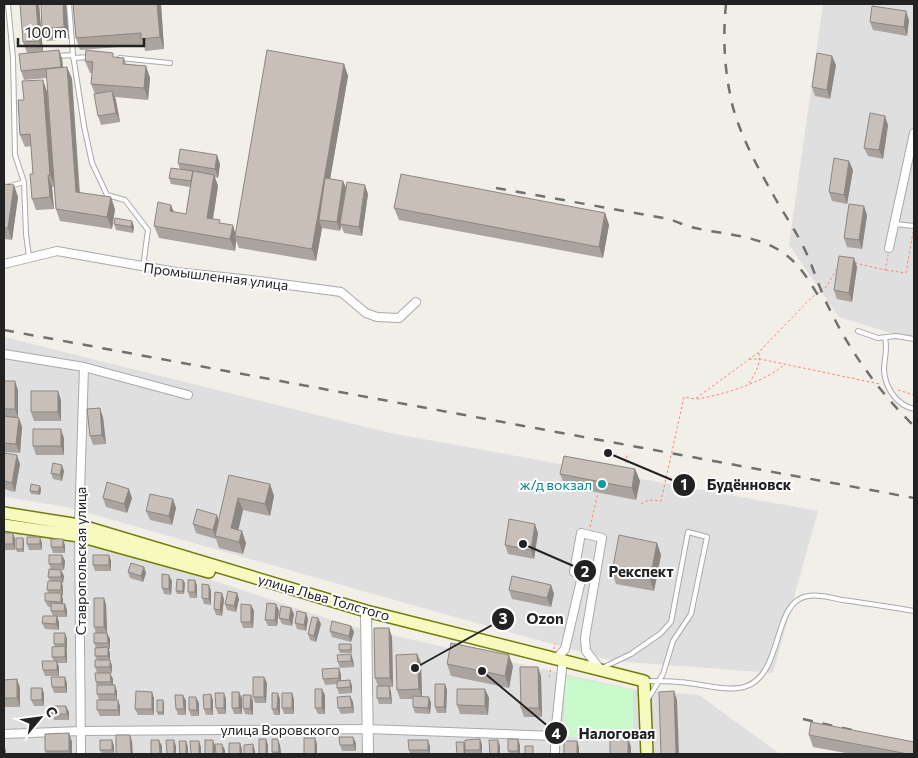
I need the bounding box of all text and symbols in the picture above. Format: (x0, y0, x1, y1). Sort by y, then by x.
scale bar (18, 15, 144, 47)
text: 100 m (25, 23, 67, 41)
street label: Промышленная улица (143, 259, 289, 293)
callout: Будённовск (672, 470, 801, 500)
text: 1 (681, 475, 687, 493)
text: Будённовск (707, 475, 792, 493)
place label: ж/д вокзал (519, 476, 592, 493)
marker: ж/д вокзал (596, 478, 608, 490)
street label: Ставропольская улица (72, 487, 89, 635)
callout: Рекспект (573, 556, 683, 586)
text: 2 (581, 562, 589, 580)
text: Рекспект (608, 562, 674, 580)
street label: улица Льва Толстого (256, 570, 392, 624)
callout: Ozon (491, 604, 573, 634)
text: 3 (499, 609, 508, 627)
text: Ozon (526, 609, 564, 627)
north arrow (15, 693, 65, 743)
text: С (42, 703, 62, 720)
callout: Налоговая (544, 718, 665, 748)
street label: улица Воровского (220, 721, 340, 738)
text: 4 (551, 724, 561, 742)
text: Налоговая (579, 724, 655, 742)

